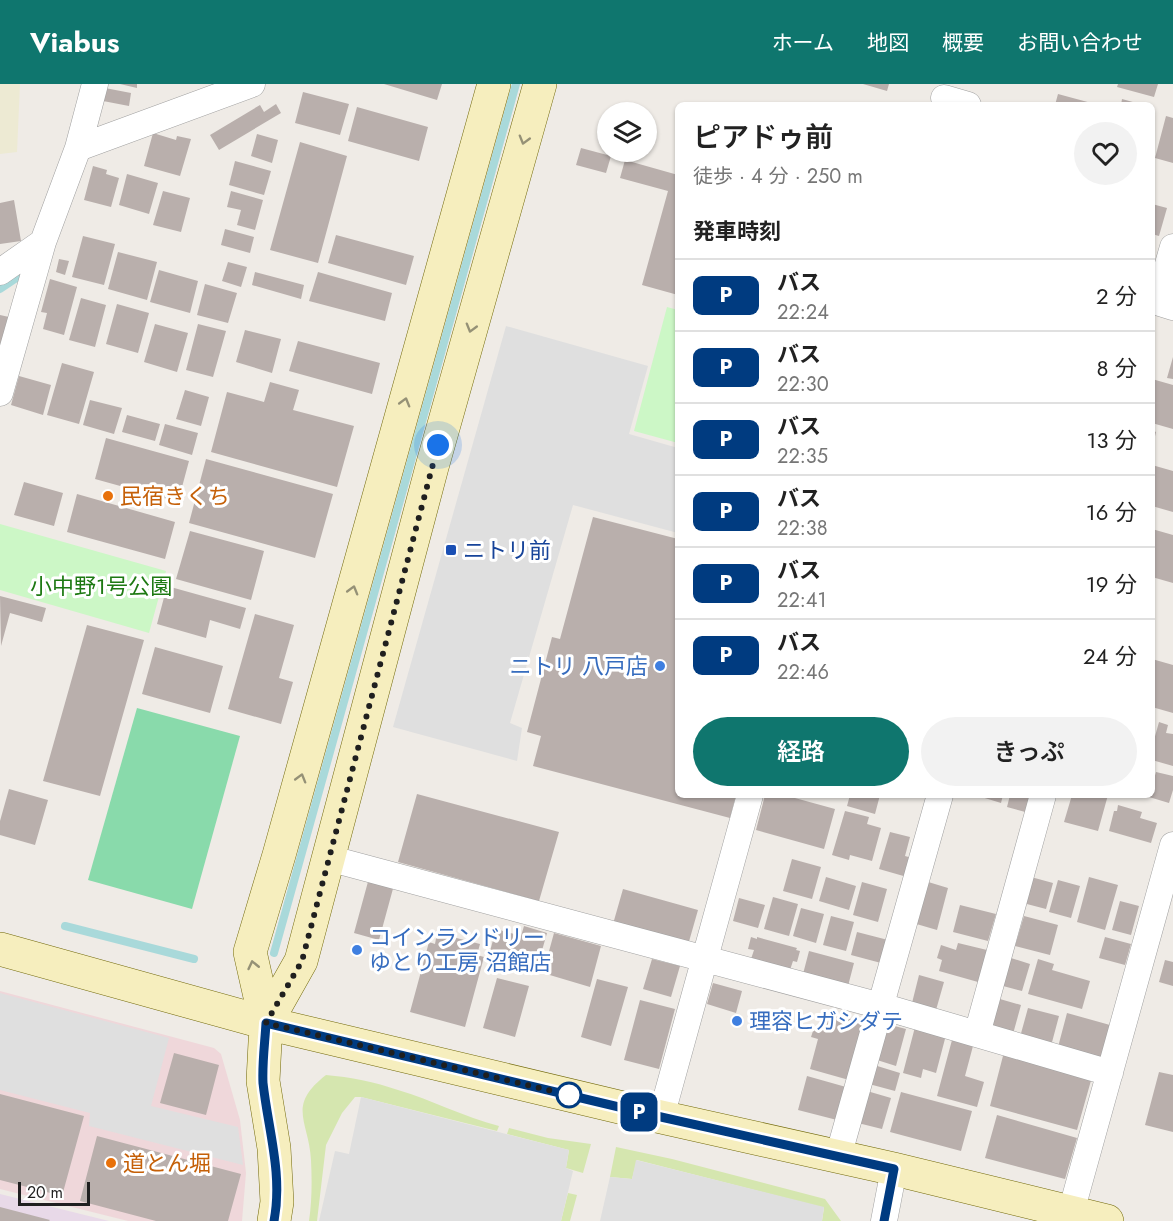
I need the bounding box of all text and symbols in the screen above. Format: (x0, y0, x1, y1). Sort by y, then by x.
text: Viabus (30, 22, 120, 63)
text: ホーム (772, 28, 834, 58)
text: 地図 (867, 28, 909, 58)
text: 概要 (942, 28, 984, 58)
text: お問い合わせ (1017, 28, 1143, 58)
map controls (597, 102, 657, 162)
button: layers (597, 102, 657, 162)
text: ピアドゥ前 (693, 117, 833, 158)
button: heart (1074, 122, 1137, 185)
one-way arrow (519, 134, 531, 145)
text: 徒歩 · 4 分 · 250 m (693, 162, 863, 191)
text: 発車時刻 (693, 215, 781, 247)
text: バス (777, 266, 821, 298)
text: P (719, 280, 733, 310)
text: 2 分 (1096, 280, 1137, 312)
text: 22:24 (777, 298, 829, 327)
one-way arrow (466, 322, 478, 333)
text: バス (777, 338, 821, 370)
text: P (719, 352, 733, 382)
text: 8 分 (1096, 352, 1137, 384)
text: 22:30 (777, 370, 829, 399)
one-way arrow (398, 397, 410, 408)
text: バス (777, 410, 821, 442)
text: P (719, 424, 733, 454)
text: 13 分 (1086, 424, 1137, 456)
your location (423, 430, 453, 460)
text: 22:35 (777, 442, 828, 471)
place label: 民宿きくち (120, 480, 230, 512)
text: バス (777, 482, 821, 514)
marker: 民宿きくち (101, 489, 115, 503)
text: P (719, 496, 733, 526)
text: 16 分 (1086, 496, 1137, 528)
text: 22:38 (777, 514, 828, 543)
place label: ニトリ前 (463, 534, 551, 566)
marker: ニトリ前 (444, 543, 458, 557)
text: バス (777, 554, 821, 586)
text: P (719, 568, 733, 598)
text: 19 分 (1086, 568, 1137, 600)
park label: 小中野1号公園 (30, 570, 172, 602)
one-way arrow (346, 585, 358, 596)
text: 22:41 (777, 586, 826, 615)
text: バス (777, 626, 821, 658)
text: P (719, 640, 733, 670)
text: 24 分 (1083, 640, 1137, 672)
place label: ニトリ 八戸店 (509, 650, 648, 682)
text: 22:46 (777, 658, 829, 687)
marker: ニトリ 八戸店 (653, 659, 667, 673)
button: 経路 (693, 717, 909, 786)
button: きっぷ (921, 717, 1137, 786)
one-way arrow (293, 773, 306, 783)
place label: コインランドリー ゆとり工房 沼館店 (369, 921, 552, 978)
marker: コインランドリー ゆとり工房 沼館店 (350, 943, 364, 957)
one-way arrow (248, 961, 261, 971)
place label: 理容ヒガシダテ (749, 1005, 903, 1037)
marker: 理容ヒガシダテ (730, 1014, 744, 1028)
unlabelled marker (556, 1082, 582, 1108)
line badge: P (620, 1092, 658, 1132)
text: P (632, 1097, 646, 1127)
place label: 道とん堀 (123, 1147, 211, 1179)
marker: 道とん堀 (104, 1156, 118, 1170)
scale bar (18, 1179, 90, 1206)
text: 20 m (27, 1181, 63, 1204)

